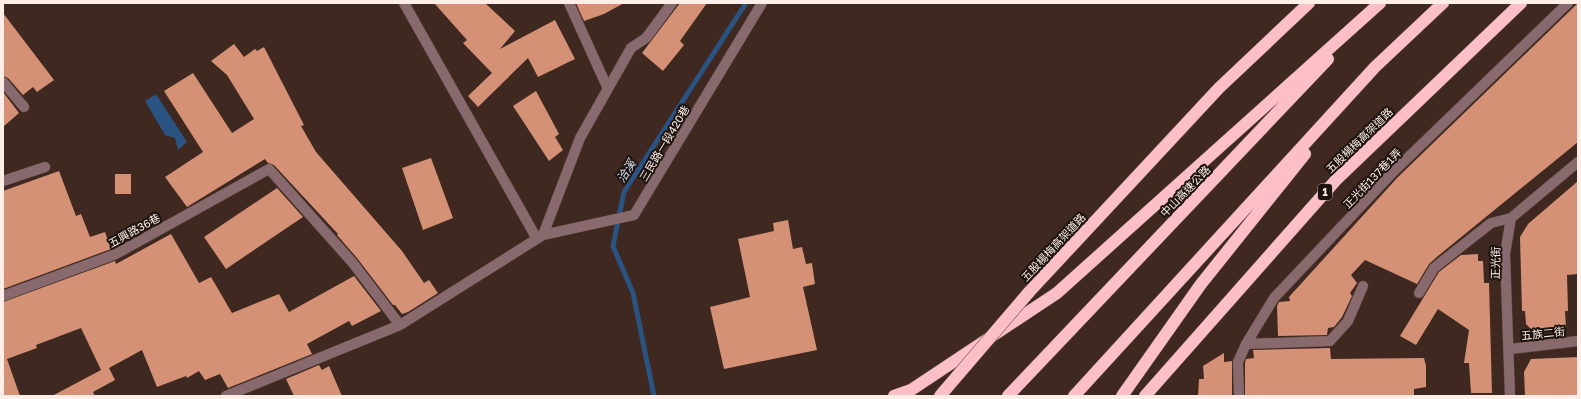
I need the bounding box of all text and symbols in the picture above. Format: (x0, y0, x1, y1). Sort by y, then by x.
street label: 三民路一段420巷 (636, 103, 692, 183)
street label: 五股楊梅高架道路 (1323, 105, 1395, 175)
street label: 正光街137巷1弄 (1340, 145, 1404, 211)
water label: 洽溪 (613, 155, 640, 185)
street label: 中山高速公路 (1157, 163, 1213, 219)
road number: 1 (1318, 184, 1332, 200)
street label: 五興路36巷 (106, 210, 162, 250)
street label: 五股楊梅高架道路 (1018, 210, 1088, 284)
street label: 正光街 (1488, 246, 1502, 280)
street label: 五族二街 (1520, 324, 1566, 342)

